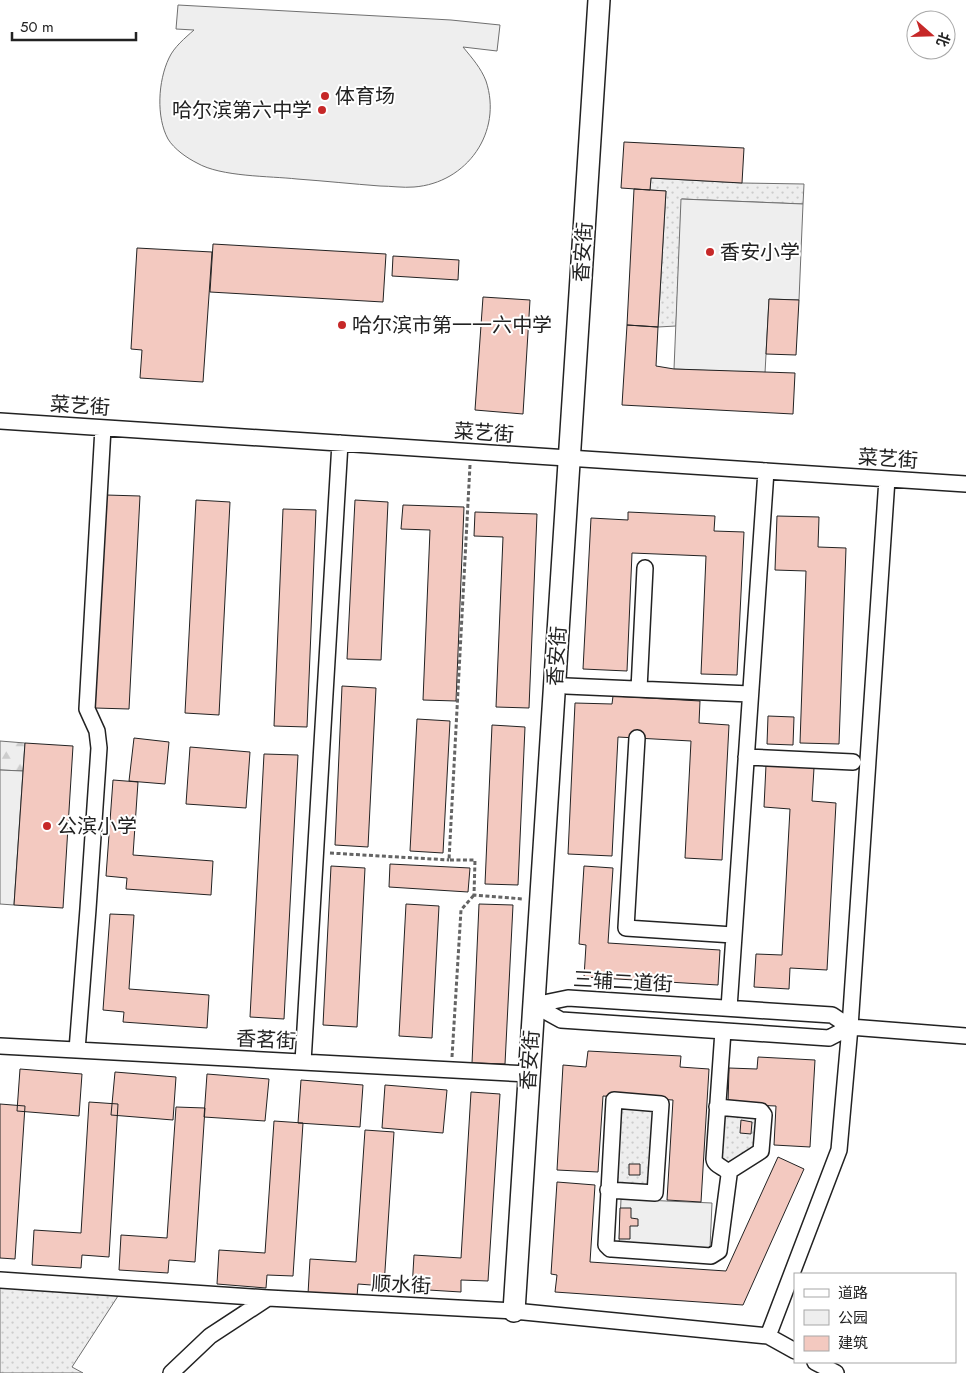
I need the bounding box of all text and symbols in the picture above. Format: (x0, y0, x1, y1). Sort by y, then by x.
scale bar (12, 10, 136, 42)
north arrow (906, 10, 956, 60)
text: 50 m (20, 16, 54, 38)
text: 北 (931, 29, 955, 49)
place label: 体育场 (335, 82, 395, 111)
marker: 体育场 (319, 90, 331, 102)
place label: 哈尔滨第六中学 (172, 96, 312, 125)
marker: 哈尔滨第六中学 (316, 104, 328, 116)
street label: 香安街 (566, 221, 600, 283)
place label: 香安小学 (720, 238, 800, 267)
marker: 香安小学 (704, 246, 716, 258)
place label: 哈尔滨市第一一六中学 (352, 311, 552, 340)
marker: 哈尔滨市第一一六中学 (336, 319, 348, 331)
street label: 菜艺街 (49, 389, 111, 423)
street label: 菜艺街 (453, 416, 515, 450)
street label: 菜艺街 (857, 442, 919, 476)
street label: 香安街 (540, 625, 574, 687)
place label: 公滨小学 (57, 812, 137, 841)
marker: 公滨小学 (41, 820, 53, 832)
street label: 三辅二道街 (572, 965, 674, 999)
street label: 香茗街 (235, 1024, 297, 1056)
street label: 香安街 (513, 1029, 547, 1091)
street label: 顺水街 (370, 1269, 432, 1301)
legend (794, 1273, 956, 1363)
text: 道路 (838, 1282, 868, 1304)
text: 公园 (838, 1307, 868, 1329)
text: 建筑 (838, 1332, 868, 1354)

